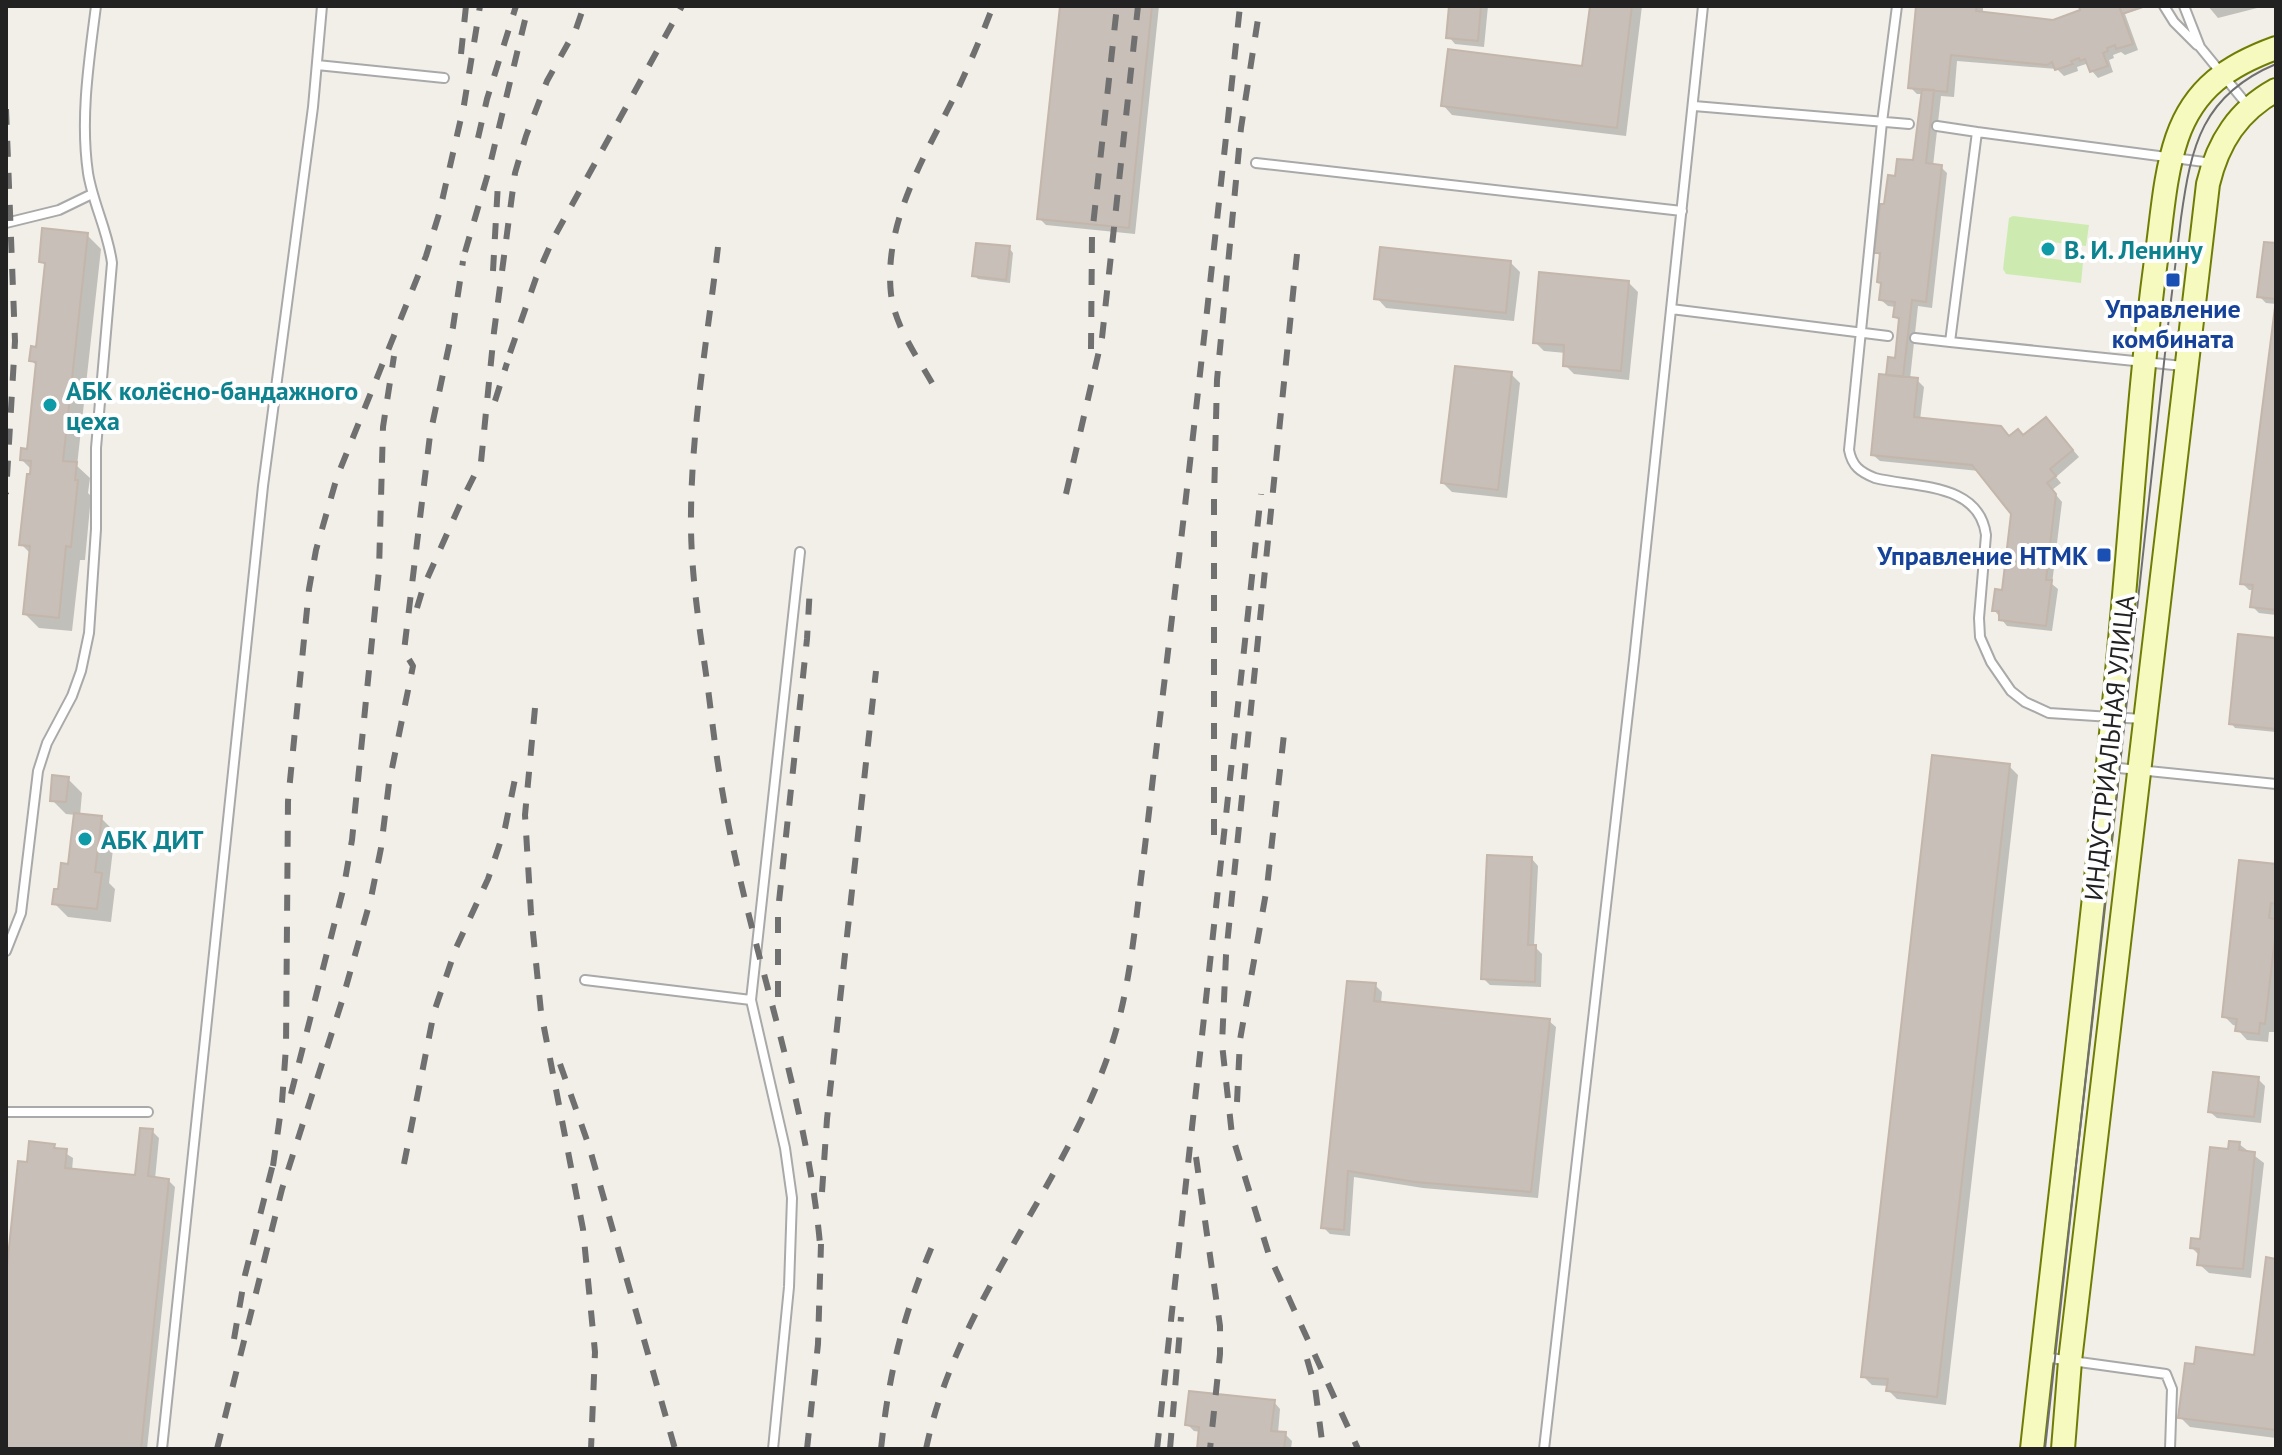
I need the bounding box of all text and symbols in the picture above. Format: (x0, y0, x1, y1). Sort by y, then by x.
place label: В. И. Ленину (2064, 233, 2203, 266)
marker: В. И. Ленину (2039, 240, 2057, 258)
marker: Управление комбината (2164, 271, 2182, 289)
place label: Управление комбината (2104, 292, 2241, 355)
place label: АБК колёсно-бандажного цеха (66, 374, 358, 437)
marker: АБК колёсно-бандажного цеха (41, 396, 59, 414)
place label: Управление НТМК (1876, 539, 2088, 572)
marker: Управление НТМК (2095, 546, 2113, 564)
street label: ИНДУСТРИАЛЬНАЯ УЛИЦА (2077, 594, 2141, 902)
place label: АБК ДИТ (101, 823, 204, 856)
marker: АБК ДИТ (76, 830, 94, 848)

